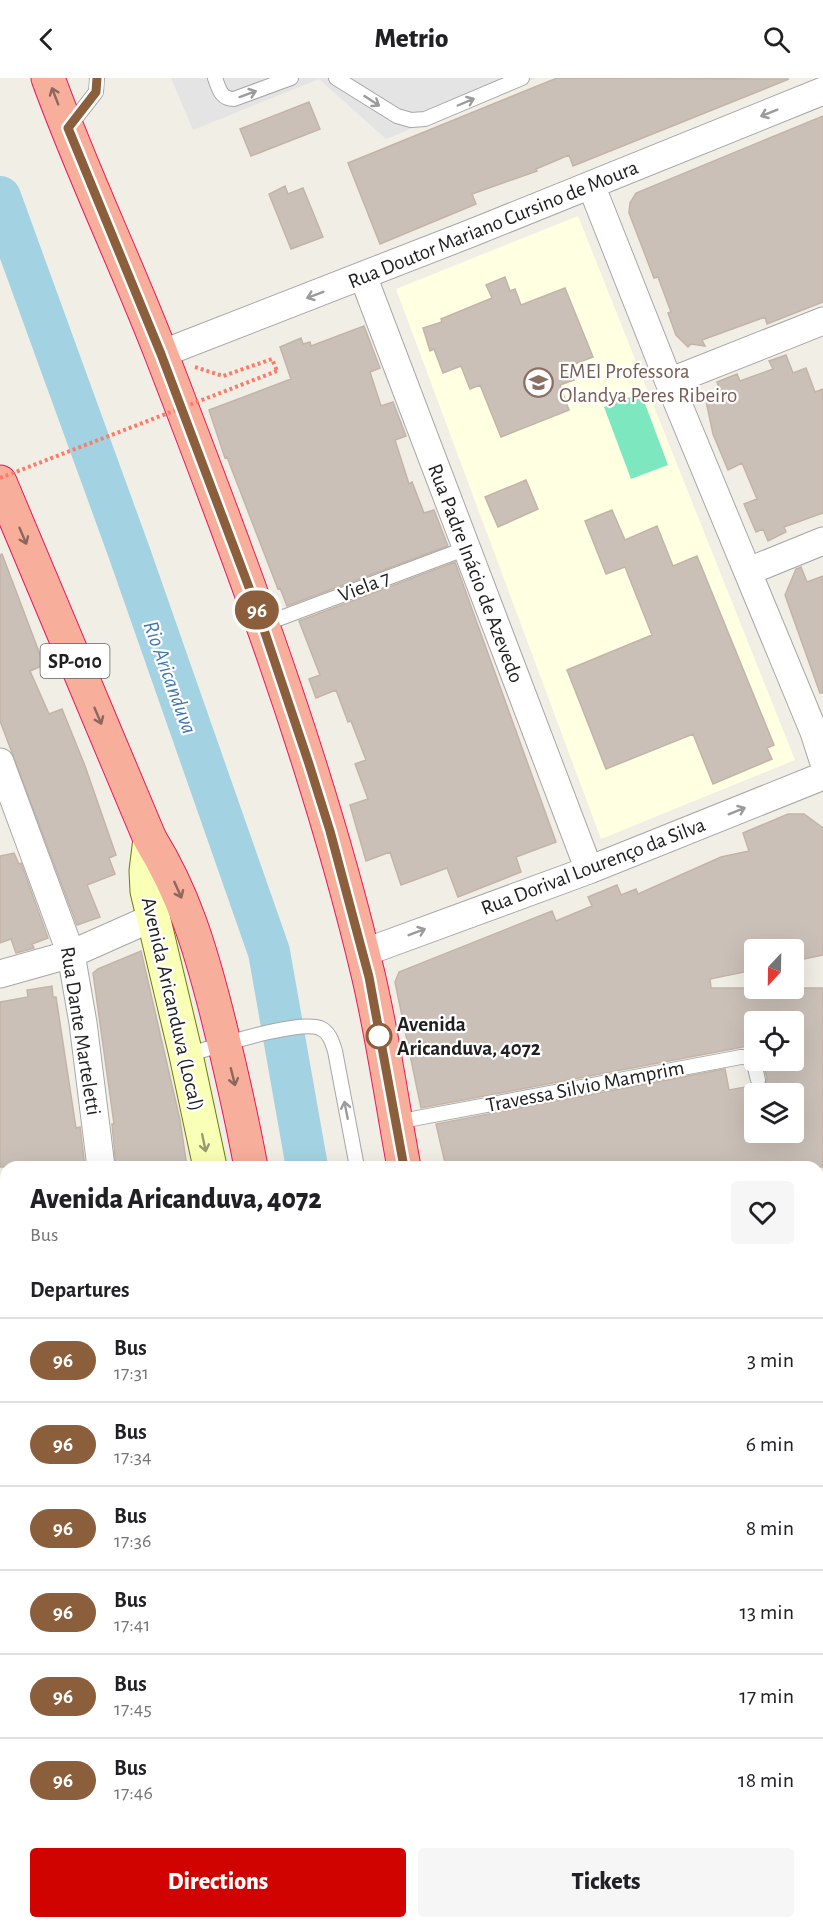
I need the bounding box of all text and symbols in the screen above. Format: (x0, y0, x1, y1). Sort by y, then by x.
icon: back (30, 23, 63, 56)
icon: search (760, 23, 793, 56)
text: Metrio (375, 25, 448, 52)
one-way arrow (49, 87, 60, 106)
one-way arrow (238, 88, 257, 99)
one-way arrow (363, 96, 380, 108)
one-way arrow (456, 96, 475, 107)
one-way arrow (760, 108, 779, 119)
street label: Rua Doutor Mariano Cursino de Moura (345, 156, 642, 292)
one-way arrow (306, 290, 325, 301)
place label: EMEI Professora Olandya Peres Ribeiro (559, 361, 737, 406)
school or university icon: EMEI Professora Olandya Peres Ribeiro (522, 367, 554, 399)
street label: Rua Padre Inácio de Azevedo (424, 461, 527, 685)
one-way arrow (18, 526, 29, 545)
street label: Viela 7 (335, 567, 393, 606)
line badge: 96 (230, 590, 284, 630)
text: 96 (247, 600, 267, 621)
water label: Rio Aricanduva (139, 618, 201, 737)
road number: SP-010 (40, 644, 110, 678)
one-way arrow (93, 706, 104, 725)
one-way arrow (727, 805, 746, 816)
street label: Rua Dorival Lourenço da Silva (478, 814, 708, 919)
one-way arrow (173, 881, 184, 899)
street label: Avenida Aricanduva (Local) (138, 895, 207, 1113)
one-way arrow (407, 926, 426, 937)
north arrow (744, 939, 804, 999)
map controls (744, 939, 804, 1143)
street label: Rua Dante Marteletti (57, 945, 104, 1117)
button: locate (744, 1011, 804, 1071)
place label: Avenida Aricanduva, 4072 (397, 1014, 541, 1059)
marker: Avenida Aricanduva, 4072 (366, 1023, 392, 1049)
street label: Travessa Silvio Mamprim (484, 1057, 686, 1116)
one-way arrow (227, 1067, 239, 1086)
button: layers (744, 1083, 804, 1143)
one-way arrow (340, 1100, 351, 1120)
one-way arrow (199, 1133, 211, 1152)
button: heart (731, 1181, 794, 1244)
text: Avenida Aricanduva, 4072 (30, 1186, 322, 1214)
text: Bus (30, 1225, 58, 1245)
text: Departures (30, 1279, 130, 1301)
text: Bus (114, 1337, 147, 1359)
text: 3 min (747, 1349, 794, 1371)
text: 96 (53, 1350, 73, 1371)
text: 17:31 (114, 1363, 149, 1383)
text: Bus (114, 1421, 147, 1443)
text: 6 min (746, 1433, 794, 1455)
text: 96 (53, 1434, 73, 1455)
text: 17:34 (114, 1447, 152, 1467)
text: Bus (114, 1505, 147, 1527)
text: 8 min (746, 1517, 794, 1539)
text: 96 (53, 1518, 73, 1539)
text: 17:36 (114, 1531, 151, 1551)
text: Bus (114, 1589, 147, 1611)
text: 13 min (739, 1601, 794, 1623)
text: 96 (53, 1602, 73, 1623)
text: 17:41 (114, 1615, 150, 1635)
text: Bus (114, 1673, 147, 1695)
text: 17 min (739, 1685, 794, 1707)
text: 96 (53, 1686, 73, 1707)
text: 17:45 (114, 1699, 152, 1719)
text: Bus (114, 1757, 147, 1779)
text: 18 min (738, 1769, 794, 1791)
text: 96 (53, 1770, 73, 1791)
text: 17:46 (114, 1783, 153, 1803)
button: Directions (30, 1848, 406, 1917)
button: Tickets (418, 1848, 794, 1917)

